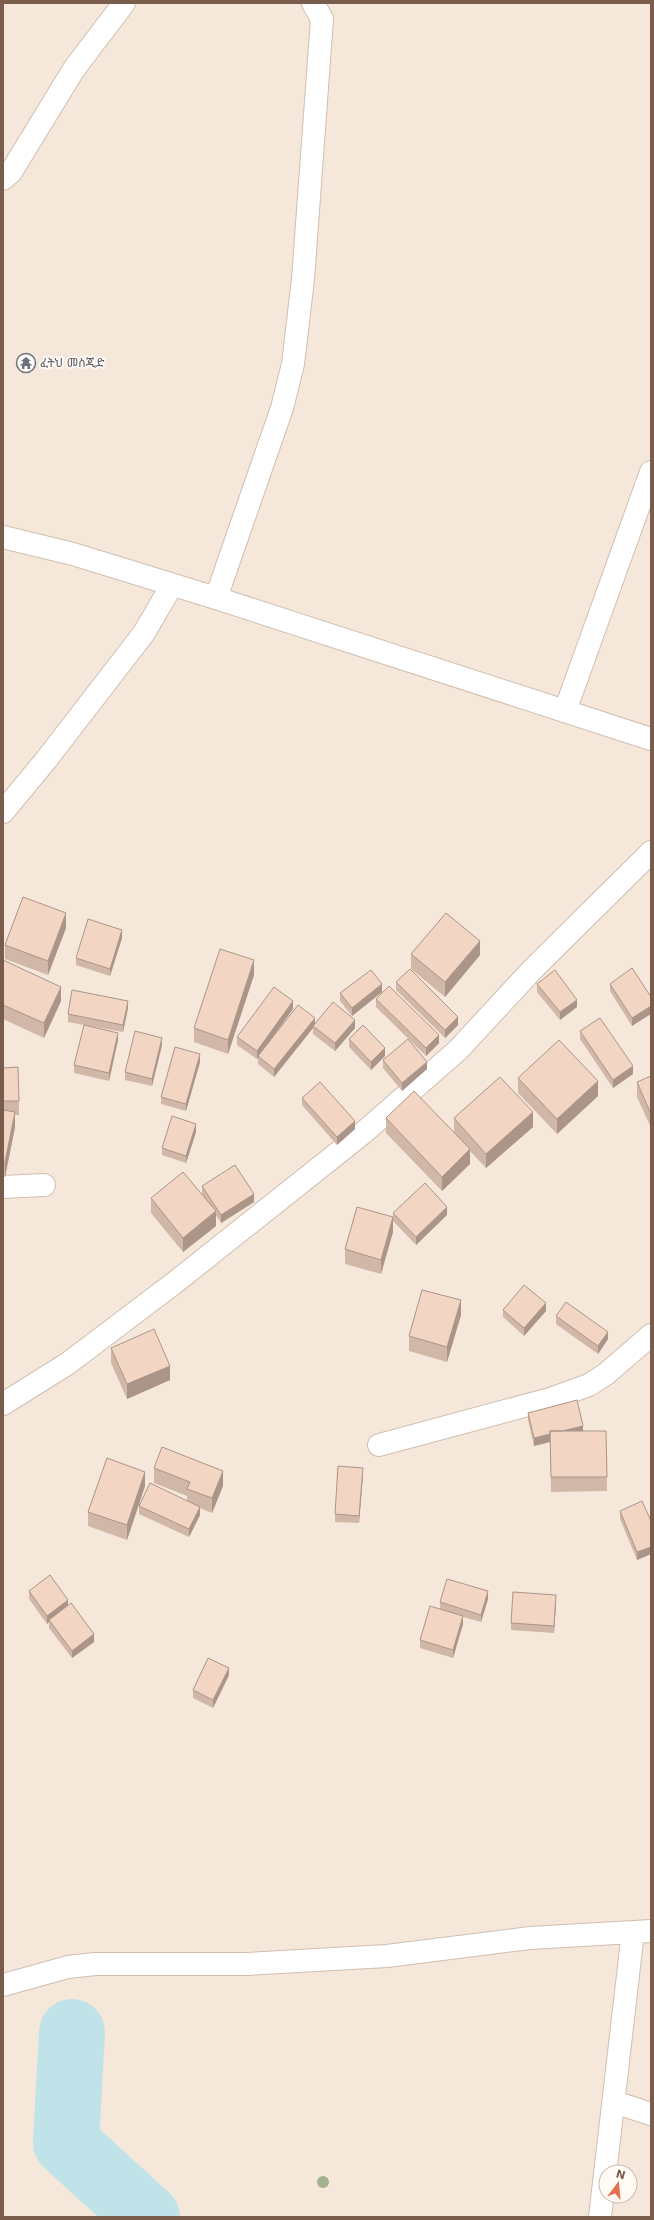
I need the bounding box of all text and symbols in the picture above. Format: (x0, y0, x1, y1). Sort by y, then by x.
temple icon: ፈትህ መስጂድ (15, 352, 37, 374)
place label: ፈትህ መስጂድ (40, 356, 105, 370)
north arrow (598, 2164, 638, 2204)
text: N (614, 2167, 627, 2182)

